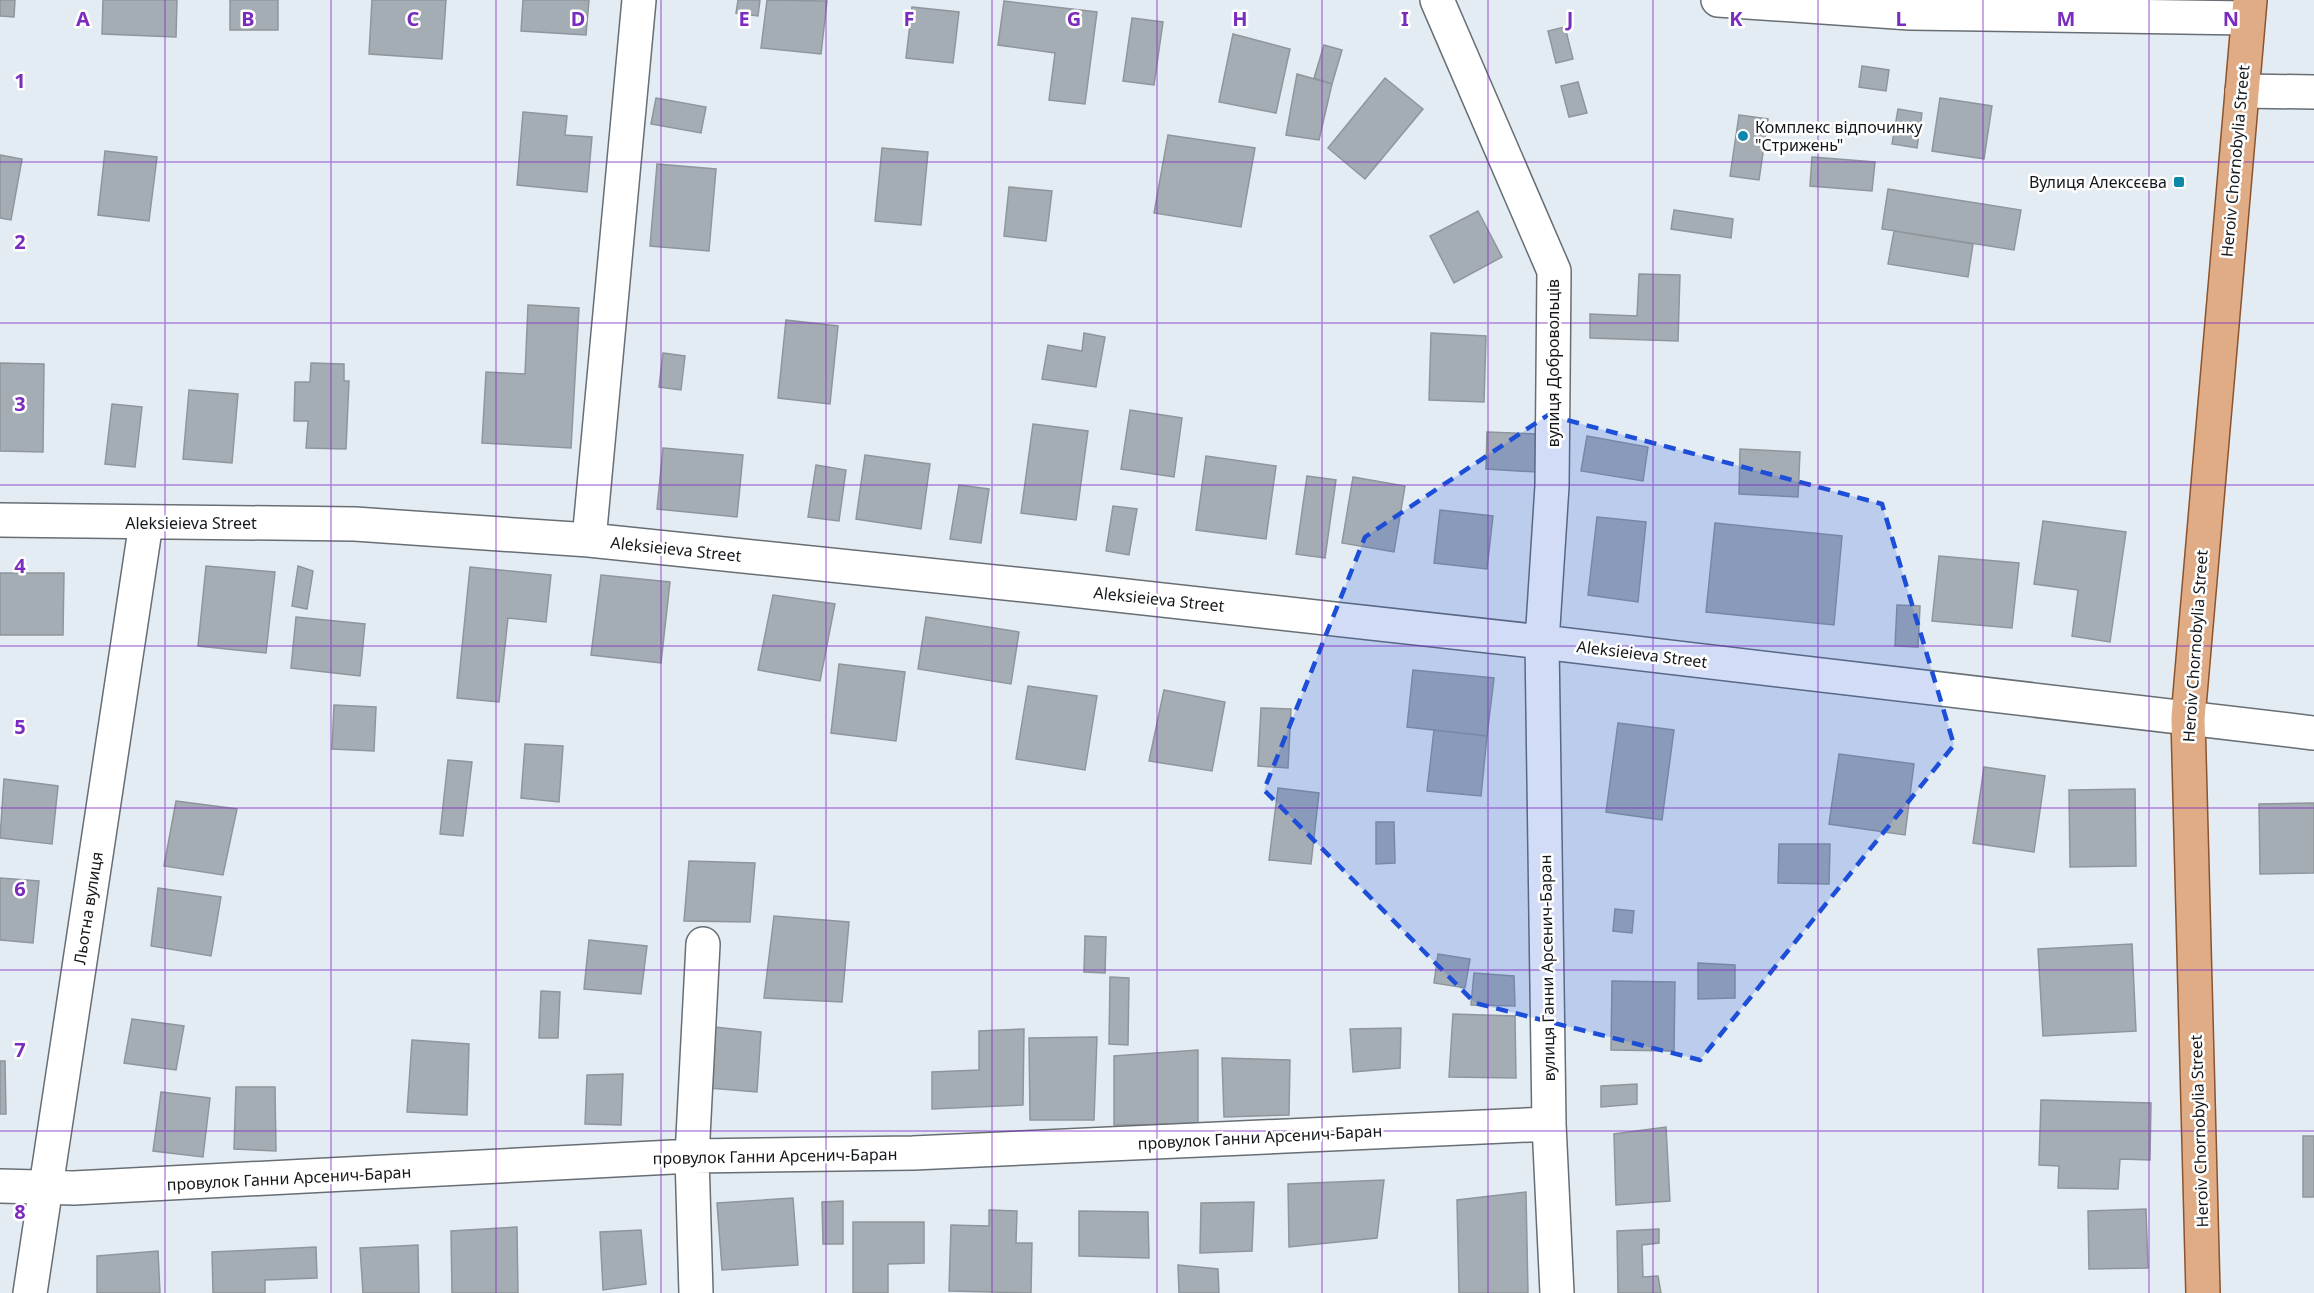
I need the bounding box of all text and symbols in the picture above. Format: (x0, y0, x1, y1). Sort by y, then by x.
text: A (76, 5, 90, 32)
text: B (241, 5, 255, 32)
text: C (407, 5, 420, 32)
text: D (571, 5, 585, 32)
text: E (738, 5, 750, 32)
text: F (904, 5, 914, 32)
text: G (1067, 5, 1081, 32)
text: H (1232, 5, 1248, 32)
text: I (1401, 5, 1409, 32)
text: J (1565, 5, 1573, 32)
text: K (1729, 5, 1743, 32)
text: L (1895, 5, 1907, 32)
text: M (2057, 5, 2075, 32)
text: N (2223, 5, 2239, 32)
street label: Heroiv Chornobylia Street (2216, 64, 2254, 258)
text: 1 (14, 67, 26, 94)
place label: Комплекс відпочинку "Стрижень" (1755, 116, 1923, 156)
marker: Комплекс відпочинку "Стрижень" (1736, 129, 1750, 143)
place label: Вулиця Алексєєва (2029, 171, 2167, 193)
marker: Вулиця Алексєєва (2172, 175, 2186, 189)
text: 2 (14, 228, 26, 255)
street label: вулиця Добровольців (1542, 279, 1564, 447)
text: 3 (14, 390, 26, 417)
street label: Aleksieieva Street (125, 512, 257, 534)
street label: Aleksieieva Street (609, 531, 743, 567)
street label: Heroiv Chornobylia Street (2177, 549, 2213, 743)
text: 4 (14, 552, 26, 579)
street label: Aleksieieva Street (1092, 581, 1226, 617)
street label: Aleksieieva Street (1575, 635, 1709, 673)
text: 5 (14, 713, 26, 740)
street label: Льотна вулиця (68, 850, 108, 966)
street label: вулиця Ганни Арсенич-Баран (1534, 854, 1560, 1082)
text: 6 (14, 875, 26, 902)
street label: Heroiv Chornobylia Street (2185, 1034, 2213, 1228)
text: 7 (14, 1036, 26, 1063)
street label: провулок Ганни Арсенич-Баран (1137, 1120, 1383, 1154)
street label: провулок Ганни Арсенич-Баран (652, 1143, 898, 1169)
street label: провулок Ганни Арсенич-Баран (166, 1161, 412, 1195)
text: 8 (14, 1198, 26, 1225)

